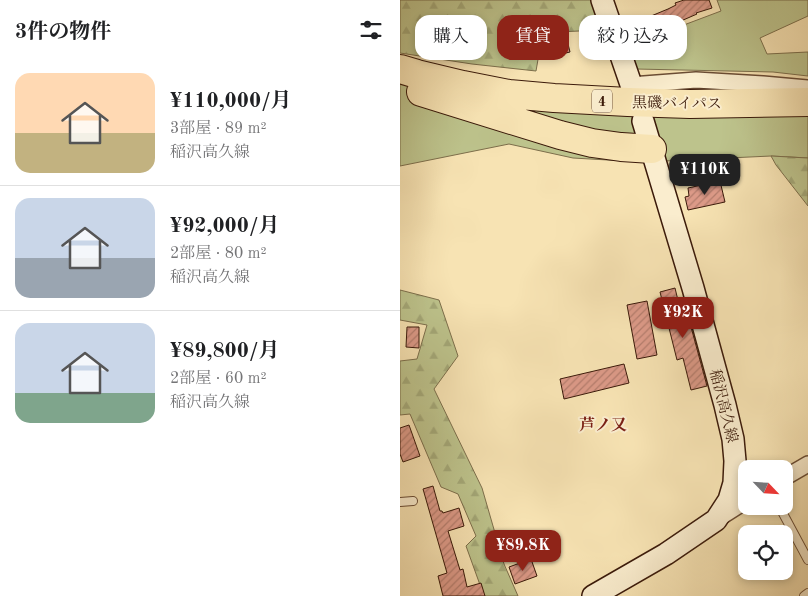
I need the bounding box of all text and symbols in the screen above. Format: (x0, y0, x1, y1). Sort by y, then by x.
chip: 購入 (415, 15, 487, 60)
chip: 賃貸 (497, 15, 569, 60)
chip: 絞り込み (579, 15, 687, 60)
icon: filters (357, 16, 385, 44)
text: 3件の物件 (15, 22, 111, 43)
road number: 4 (592, 90, 612, 112)
text: ¥110,000/月 (170, 91, 292, 112)
icon: home (55, 93, 115, 153)
street label: 黒磯バイパス (632, 94, 722, 113)
text: 3部屋 · 89 m² (170, 121, 267, 137)
text: 稲沢高久線 (170, 145, 250, 161)
pin: ¥110K (670, 154, 740, 196)
text: ¥110K (680, 162, 730, 178)
text: ¥92,000/月 (170, 216, 279, 237)
icon: home (55, 218, 115, 278)
text: 2部屋 · 80 m² (170, 246, 267, 262)
text: 稲沢高久線 (170, 270, 250, 286)
pin: ¥92K (653, 296, 713, 339)
text: ¥92K (663, 305, 703, 321)
text: ¥89,800/月 (170, 341, 279, 362)
icon: home (55, 343, 115, 403)
street label: 稲沢高久線 (706, 368, 741, 445)
text: 2部屋 · 60 m² (170, 371, 267, 387)
text: 稲沢高久線 (170, 395, 250, 411)
district label: 芦ノ又 (579, 416, 627, 434)
north arrow (738, 460, 792, 515)
map controls (738, 460, 793, 580)
button: locate (738, 525, 793, 580)
pin: ¥89.8K (482, 530, 564, 572)
text: ¥89.8K (496, 538, 550, 554)

